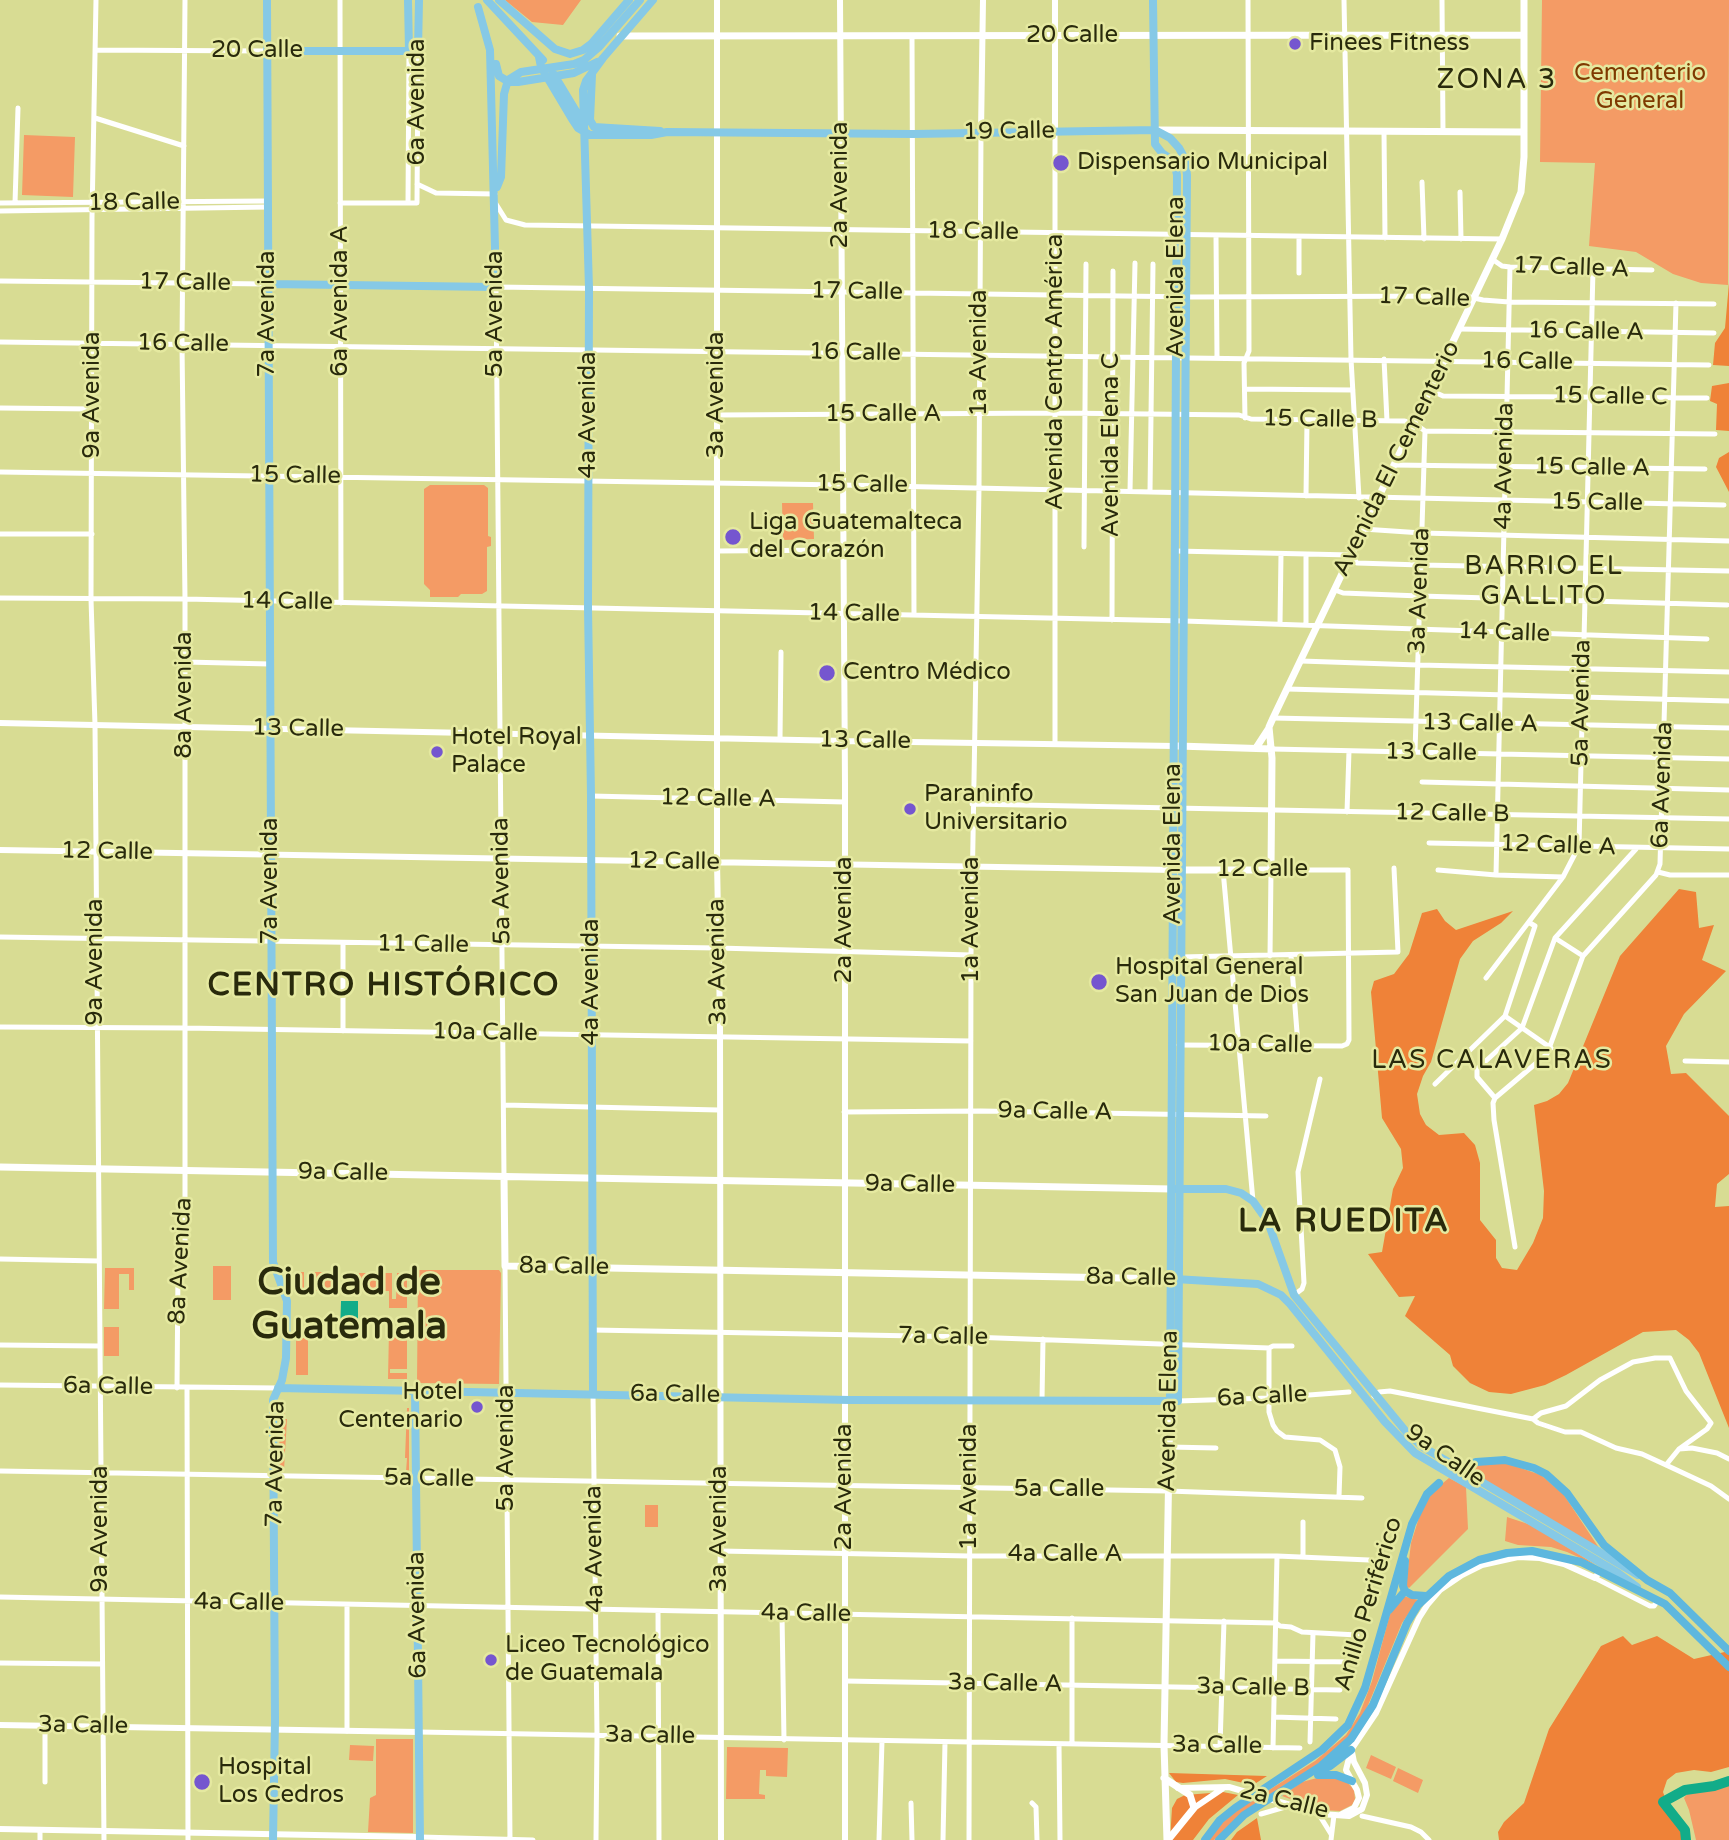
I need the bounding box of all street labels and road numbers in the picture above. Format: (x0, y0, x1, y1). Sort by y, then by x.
street label: 20 Calle (1026, 22, 1118, 50)
street label: 20 Calle (211, 37, 303, 65)
street label: 6a Avenida (404, 38, 432, 166)
street label: 19 Calle (963, 117, 1055, 147)
street label: 2a Avenida (827, 121, 855, 249)
street label: 18 Calle (88, 188, 180, 218)
street label: Avenida Elena (1163, 196, 1191, 358)
street label: 18 Calle (927, 217, 1019, 247)
street label: 6a Avenida A (327, 225, 355, 377)
street label: Avenida Centro América (1042, 234, 1070, 510)
street label: 7a Avenida (254, 250, 282, 378)
street label: 5a Avenida (482, 250, 510, 378)
street label: 17 Calle A (1512, 252, 1630, 284)
street label: 17 Calle (139, 268, 231, 298)
street label: 17 Calle (811, 277, 903, 307)
street label: 17 Calle (1377, 282, 1471, 314)
street label: 1a Avenida (966, 289, 994, 417)
street label: 16 Calle A (1528, 317, 1644, 347)
street label: 16 Calle (137, 329, 229, 359)
street label: 9a Avenida (79, 331, 107, 459)
street label: 3a Avenida (703, 331, 731, 459)
street label: Avenida El Cementerio (1327, 337, 1467, 581)
street label: 16 Calle (809, 338, 901, 368)
street label: 16 Calle (1481, 347, 1573, 377)
street label: 4a Avenida (575, 351, 603, 479)
street label: Avenida Elena C (1098, 353, 1126, 537)
street label: 15 Calle C (1552, 382, 1668, 412)
street label: 15 Calle A (825, 401, 941, 429)
street label: 4a Avenida (1489, 402, 1521, 530)
street label: 15 Calle B (1262, 405, 1378, 435)
street label: 15 Calle A (1534, 453, 1650, 483)
street label: 15 Calle (249, 461, 341, 491)
street label: 15 Calle (816, 470, 908, 500)
street label: 15 Calle (1551, 488, 1643, 518)
street label: 3a Avenida (1403, 527, 1437, 655)
street label: 14 Calle (241, 587, 333, 617)
street label: 14 Calle (808, 599, 900, 629)
street label: 14 Calle (1457, 617, 1551, 649)
street label: 8a Avenida (171, 631, 199, 759)
street label: 5a Avenida (1566, 639, 1598, 767)
street label: 13 Calle A (1422, 709, 1538, 739)
street label: 13 Calle (252, 714, 344, 744)
street label: 6a Avenida (1646, 721, 1680, 849)
street label: 13 Calle (819, 726, 911, 756)
street label: 13 Calle (1385, 738, 1477, 768)
street label: Avenida Elena (1160, 763, 1188, 925)
street label: 12 Calle A (660, 784, 776, 814)
street label: 12 Calle B (1394, 799, 1510, 829)
street label: 7a Avenida (257, 817, 285, 945)
street label: 5a Avenida (486, 817, 518, 945)
street label: 12 Calle A (1499, 830, 1617, 862)
street label: 12 Calle (61, 837, 153, 867)
street label: 12 Calle (628, 847, 720, 877)
street label: 2a Avenida (831, 856, 859, 984)
street label: 1a Avenida (958, 856, 986, 984)
street label: 12 Calle (1216, 856, 1308, 884)
street label: 9a Avenida (82, 898, 110, 1026)
street label: 3a Avenida (702, 898, 734, 1026)
street label: 4a Avenida (578, 918, 606, 1046)
street label: 11 Calle (377, 930, 469, 960)
street label: 10a Calle (432, 1018, 538, 1048)
street label: 10a Calle (1207, 1030, 1313, 1060)
street label: 9a Calle A (997, 1097, 1113, 1127)
street label: 9a Calle (298, 1158, 388, 1188)
street label: 9a Calle (865, 1170, 955, 1200)
street label: 8a Avenida (163, 1197, 199, 1325)
street label: 8a Calle (519, 1252, 609, 1282)
street label: 8a Calle (1086, 1263, 1176, 1293)
street label: 7a Calle (898, 1322, 988, 1352)
street label: Avenida Elena (1153, 1330, 1185, 1492)
street label: 6a Calle (63, 1372, 153, 1402)
street label: 6a Calle (630, 1380, 720, 1410)
street label: 6a Calle (1216, 1380, 1308, 1414)
street label: 5a Avenida (493, 1384, 521, 1512)
street label: 7a Avenida (260, 1400, 292, 1528)
street label: 9a Calle (1400, 1418, 1490, 1494)
street label: 2a Avenida (831, 1423, 859, 1551)
street label: 1a Avenida (956, 1423, 984, 1551)
street label: 5a Calle (384, 1464, 474, 1494)
street label: 9a Avenida (87, 1465, 115, 1593)
street label: 3a Avenida (706, 1465, 734, 1593)
street label: 5a Calle (1014, 1476, 1104, 1504)
street label: 4a Avenida (579, 1485, 611, 1613)
street label: Anillo Periférico (1329, 1514, 1409, 1694)
street label: 4a Calle A (1008, 1541, 1122, 1569)
street label: 6a Avenida (402, 1551, 434, 1679)
street label: 4a Calle (194, 1588, 284, 1618)
street label: 4a Calle (761, 1599, 851, 1629)
street label: 3a Calle A (947, 1669, 1063, 1699)
street label: 3a Calle B (1196, 1673, 1310, 1703)
street label: 3a Calle (38, 1711, 128, 1741)
street label: 3a Calle (605, 1721, 695, 1751)
street label: 3a Calle (1172, 1731, 1262, 1761)
street label: 2a Calle (1237, 1776, 1331, 1826)

